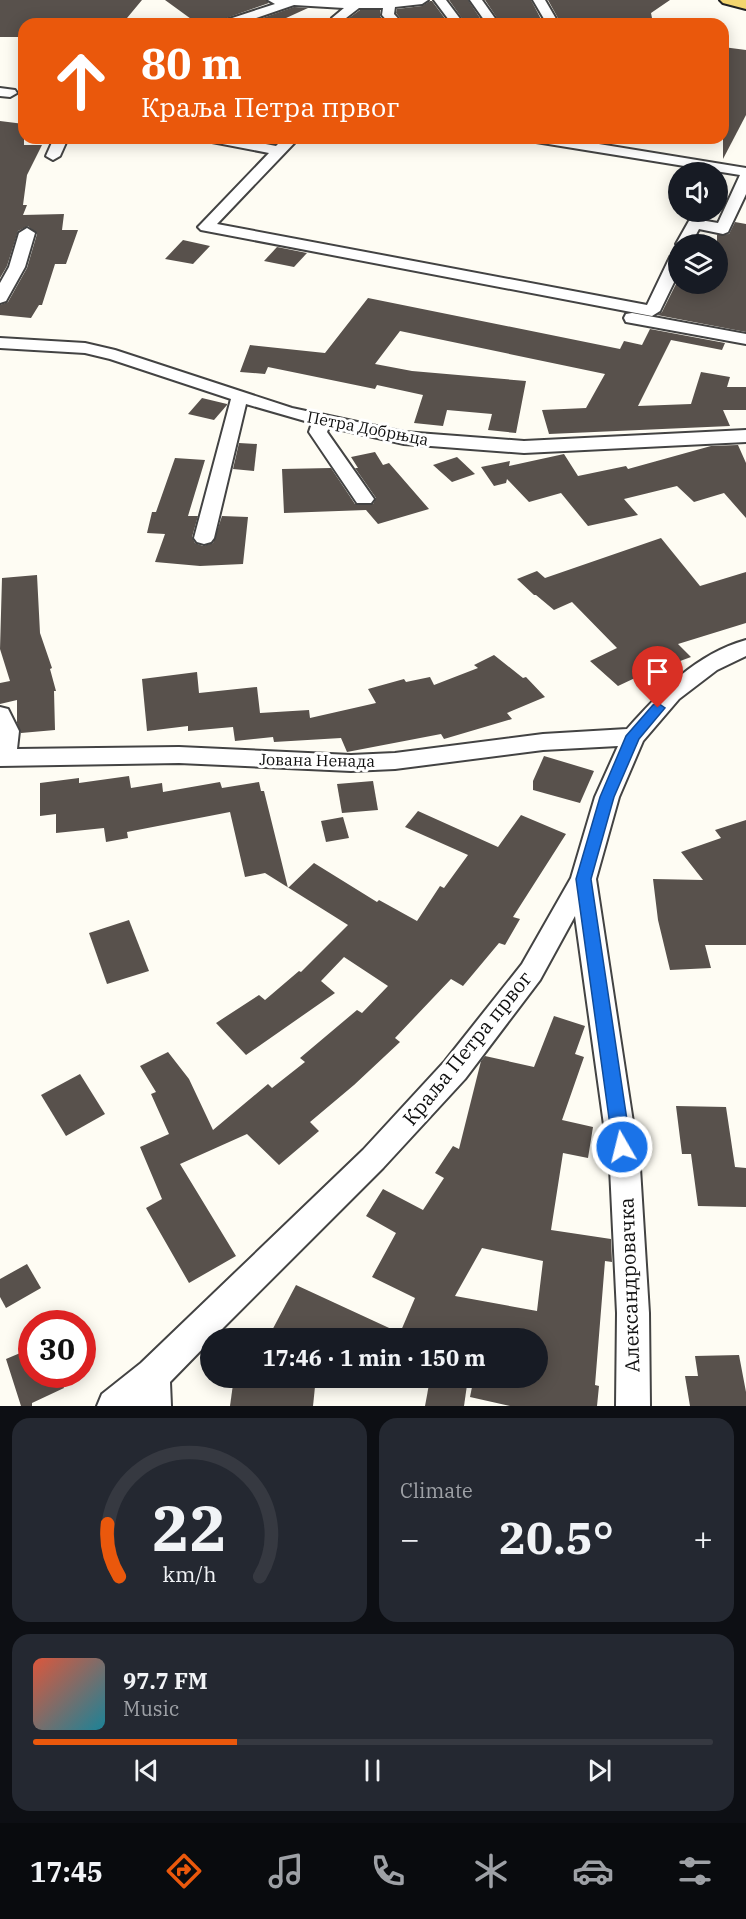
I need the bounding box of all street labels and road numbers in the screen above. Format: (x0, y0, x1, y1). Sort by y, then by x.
street label: Петра Добрњца (305, 406, 431, 450)
street label: Јована Ненада (259, 749, 375, 771)
street label: Краља Петра првог (396, 965, 538, 1131)
street label: Александровачка (612, 1197, 646, 1373)

